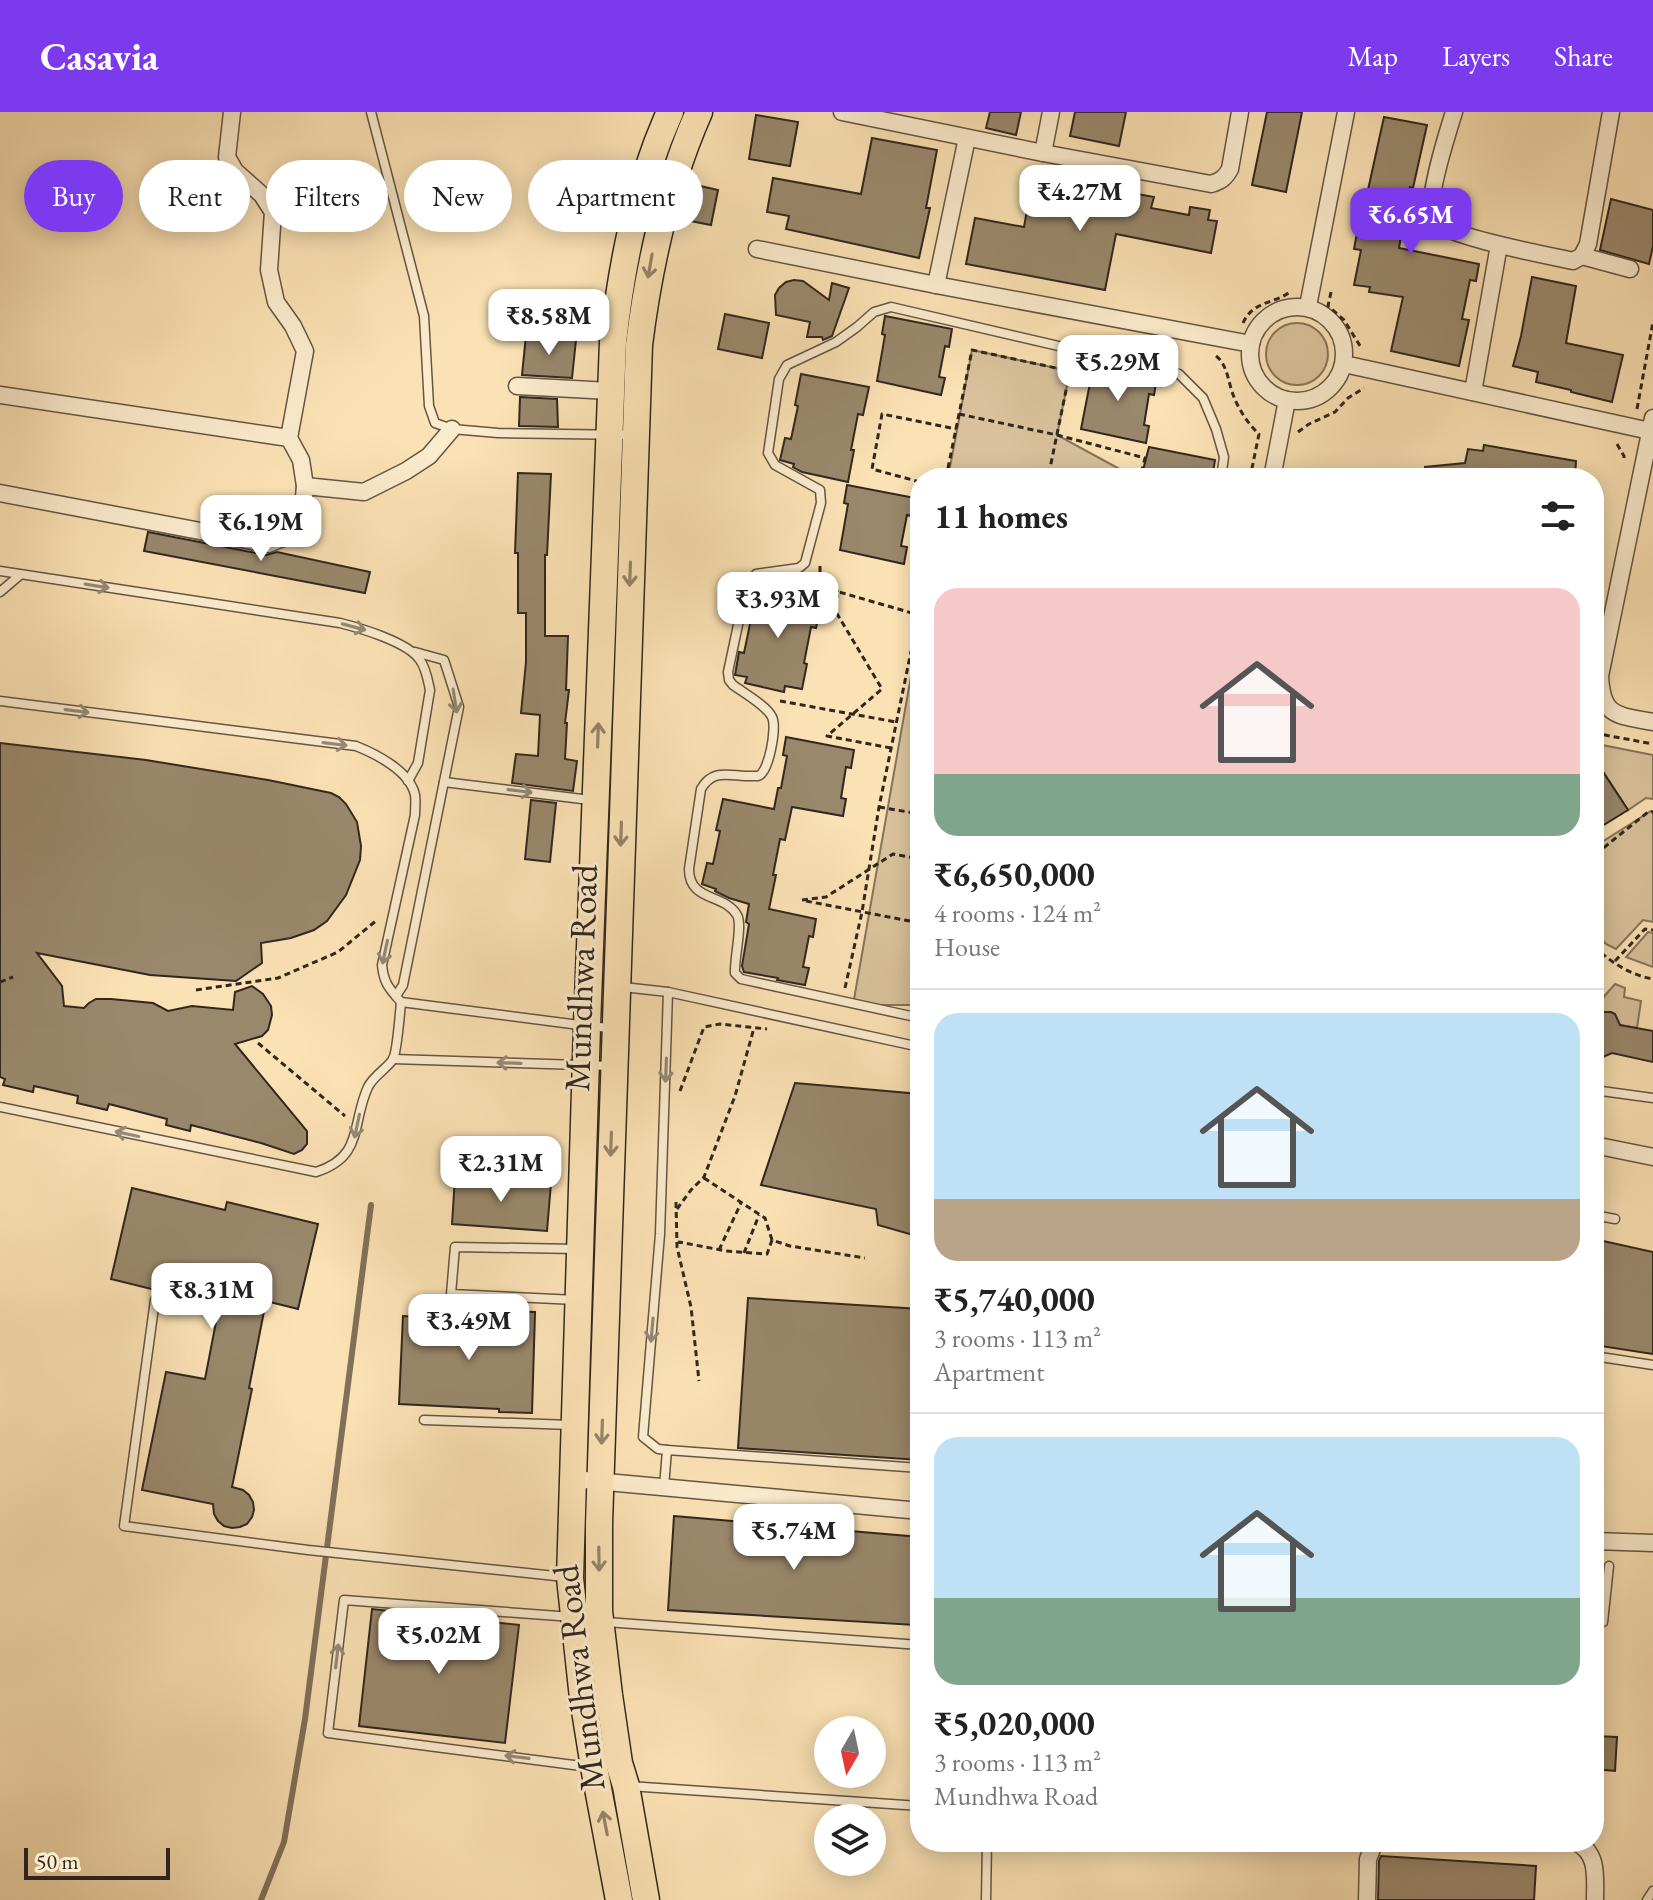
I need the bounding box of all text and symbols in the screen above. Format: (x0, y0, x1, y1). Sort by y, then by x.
text: Casavia (40, 32, 159, 81)
text: Map (1348, 38, 1398, 74)
text: Layers (1442, 38, 1510, 74)
text: Share (1554, 38, 1613, 74)
chip: Buy (24, 160, 123, 232)
chip: Rent (139, 160, 250, 232)
chip: Filters (266, 160, 388, 232)
chip: New (404, 160, 512, 232)
chip: Apartment (528, 160, 703, 232)
pin: ₹4.27M (1015, 165, 1145, 233)
text: ₹4.27M (1037, 174, 1123, 208)
pin: ₹6.65M (1346, 188, 1476, 256)
text: ₹6.65M (1368, 197, 1454, 231)
one-way arrow (642, 253, 657, 278)
pin: ₹8.58M (484, 289, 614, 357)
text: ₹8.58M (506, 298, 592, 332)
pin: ₹5.29M (1053, 335, 1183, 403)
text: ₹5.29M (1075, 344, 1161, 378)
text: 11 homes (934, 494, 1068, 538)
icon: filters (1536, 494, 1580, 538)
pin: ₹6.19M (196, 495, 326, 563)
text: ₹6.19M (218, 504, 304, 538)
one-way arrow (622, 560, 637, 587)
pin: ₹3.93M (713, 572, 843, 640)
one-way arrow (84, 580, 109, 595)
text: ₹3.93M (735, 581, 821, 615)
one-way arrow (340, 620, 366, 635)
icon: home (1185, 640, 1329, 784)
one-way arrow (448, 687, 463, 713)
one-way arrow (64, 704, 89, 719)
one-way arrow (590, 722, 605, 749)
one-way arrow (321, 736, 348, 751)
one-way arrow (506, 784, 533, 799)
one-way arrow (614, 820, 629, 847)
text: ₹6,650,000 (934, 852, 1095, 896)
street label: Mundhwa Road (553, 863, 608, 1092)
text: 4 rooms · 124 m² (934, 896, 1101, 930)
text: House (934, 930, 1000, 964)
one-way arrow (377, 938, 392, 964)
one-way arrow (496, 1055, 523, 1070)
one-way arrow (658, 1056, 673, 1083)
icon: home (1185, 1065, 1329, 1209)
one-way arrow (349, 1112, 364, 1138)
one-way arrow (115, 1126, 140, 1141)
one-way arrow (603, 1130, 618, 1157)
pin: ₹2.31M (436, 1136, 566, 1204)
text: ₹2.31M (458, 1145, 544, 1179)
pin: ₹8.31M (147, 1263, 277, 1331)
text: ₹8.31M (169, 1272, 255, 1306)
text: ₹5,740,000 (934, 1277, 1095, 1321)
pin: ₹3.49M (404, 1294, 534, 1362)
text: ₹3.49M (426, 1303, 512, 1337)
one-way arrow (644, 1316, 659, 1343)
text: 3 rooms · 113 m² (934, 1321, 1101, 1355)
text: Apartment (934, 1355, 1044, 1389)
one-way arrow (594, 1418, 609, 1445)
icon: home (1185, 1489, 1329, 1633)
pin: ₹5.74M (729, 1504, 859, 1572)
text: ₹5.74M (751, 1513, 837, 1547)
one-way arrow (591, 1545, 607, 1572)
street label: Mundhwa Road (541, 1561, 616, 1794)
pin: ₹5.02M (374, 1608, 504, 1676)
text: ₹5.02M (396, 1617, 482, 1651)
one-way arrow (330, 1644, 345, 1669)
text: ₹5,020,000 (934, 1701, 1095, 1745)
north arrow (814, 1716, 886, 1788)
map controls (814, 1716, 886, 1876)
text: 3 rooms · 113 m² (934, 1745, 1101, 1779)
one-way arrow (504, 1750, 530, 1765)
text: Mundhwa Road (934, 1779, 1098, 1813)
button: layers (814, 1804, 886, 1876)
one-way arrow (596, 1811, 611, 1837)
scale bar (24, 1844, 170, 1880)
text: 50 m (36, 1847, 79, 1876)

